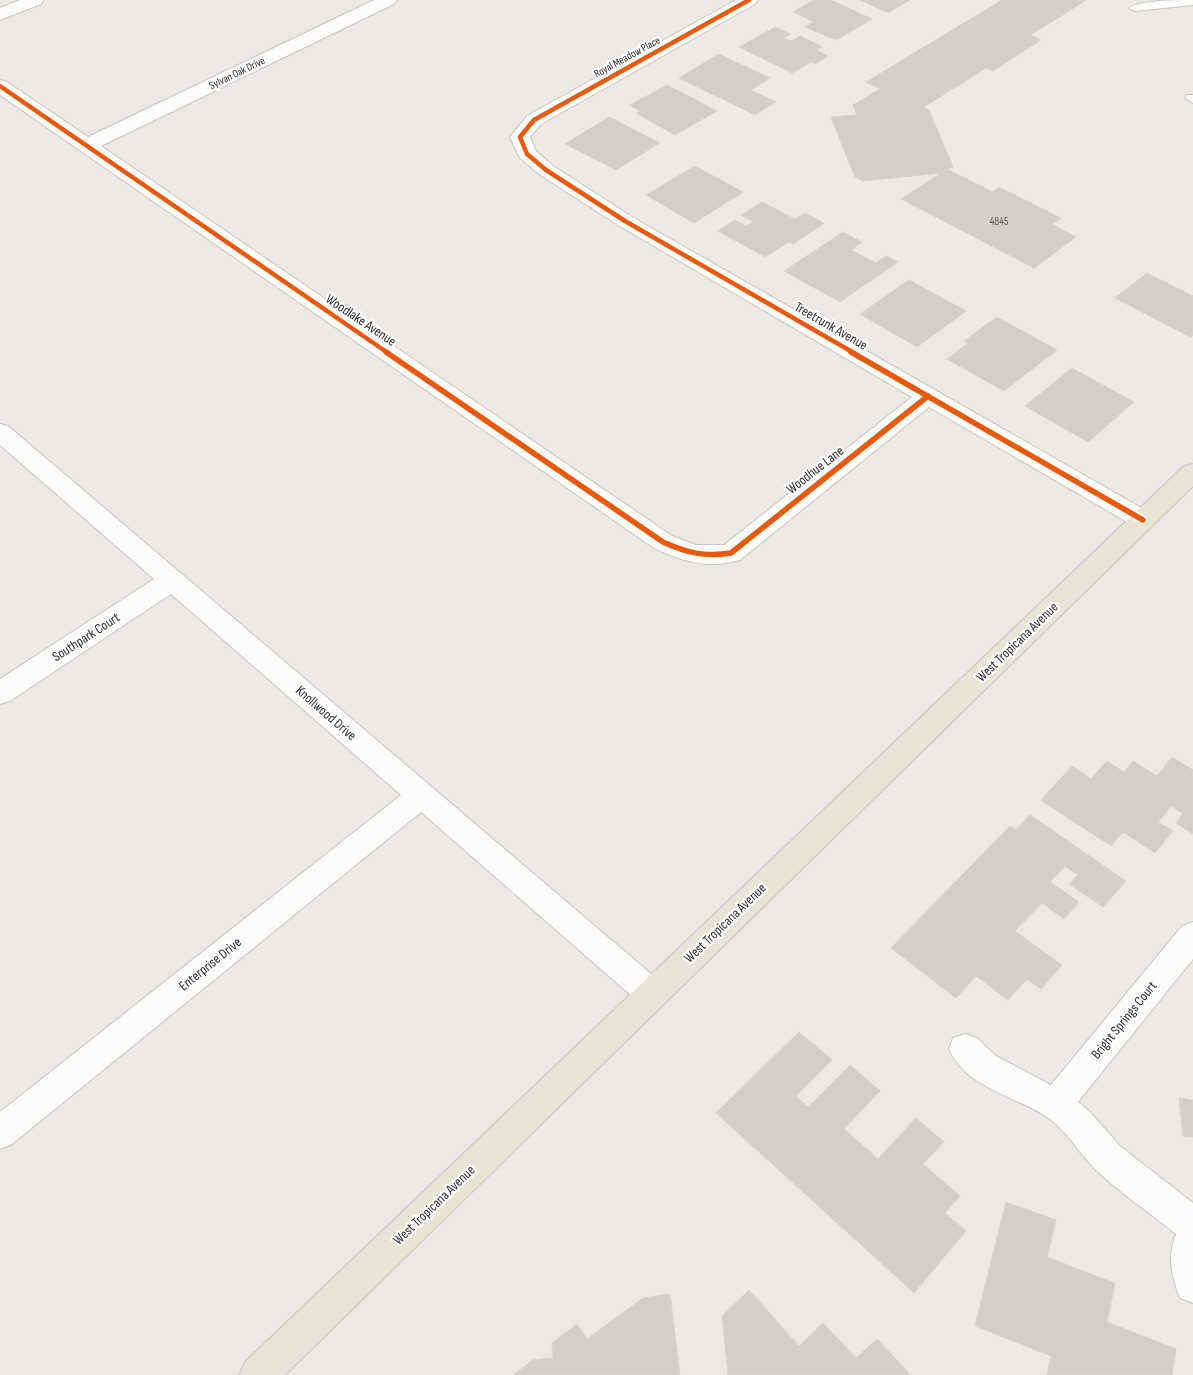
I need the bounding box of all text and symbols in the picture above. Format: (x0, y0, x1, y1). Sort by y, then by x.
street label: Royal Meadow Place (592, 34, 662, 80)
street label: Sylvan Oak Drive (207, 54, 267, 92)
house number: 4845 (990, 215, 1008, 228)
street label: Woodlake Avenue (322, 290, 400, 350)
street label: Treetrunk Avenue (791, 298, 871, 354)
street label: Woodhue Lane (783, 442, 847, 498)
street label: West Tropicana Avenue (972, 599, 1062, 685)
street label: Southpark Court (49, 609, 123, 665)
street label: Knollwood Drive (292, 682, 360, 744)
street label: West Tropicana Avenue (680, 880, 770, 966)
street label: Enterprise Drive (175, 934, 245, 994)
street label: Bright Springs Court (1087, 978, 1161, 1062)
street label: West Tropicana Avenue (389, 1162, 479, 1248)

